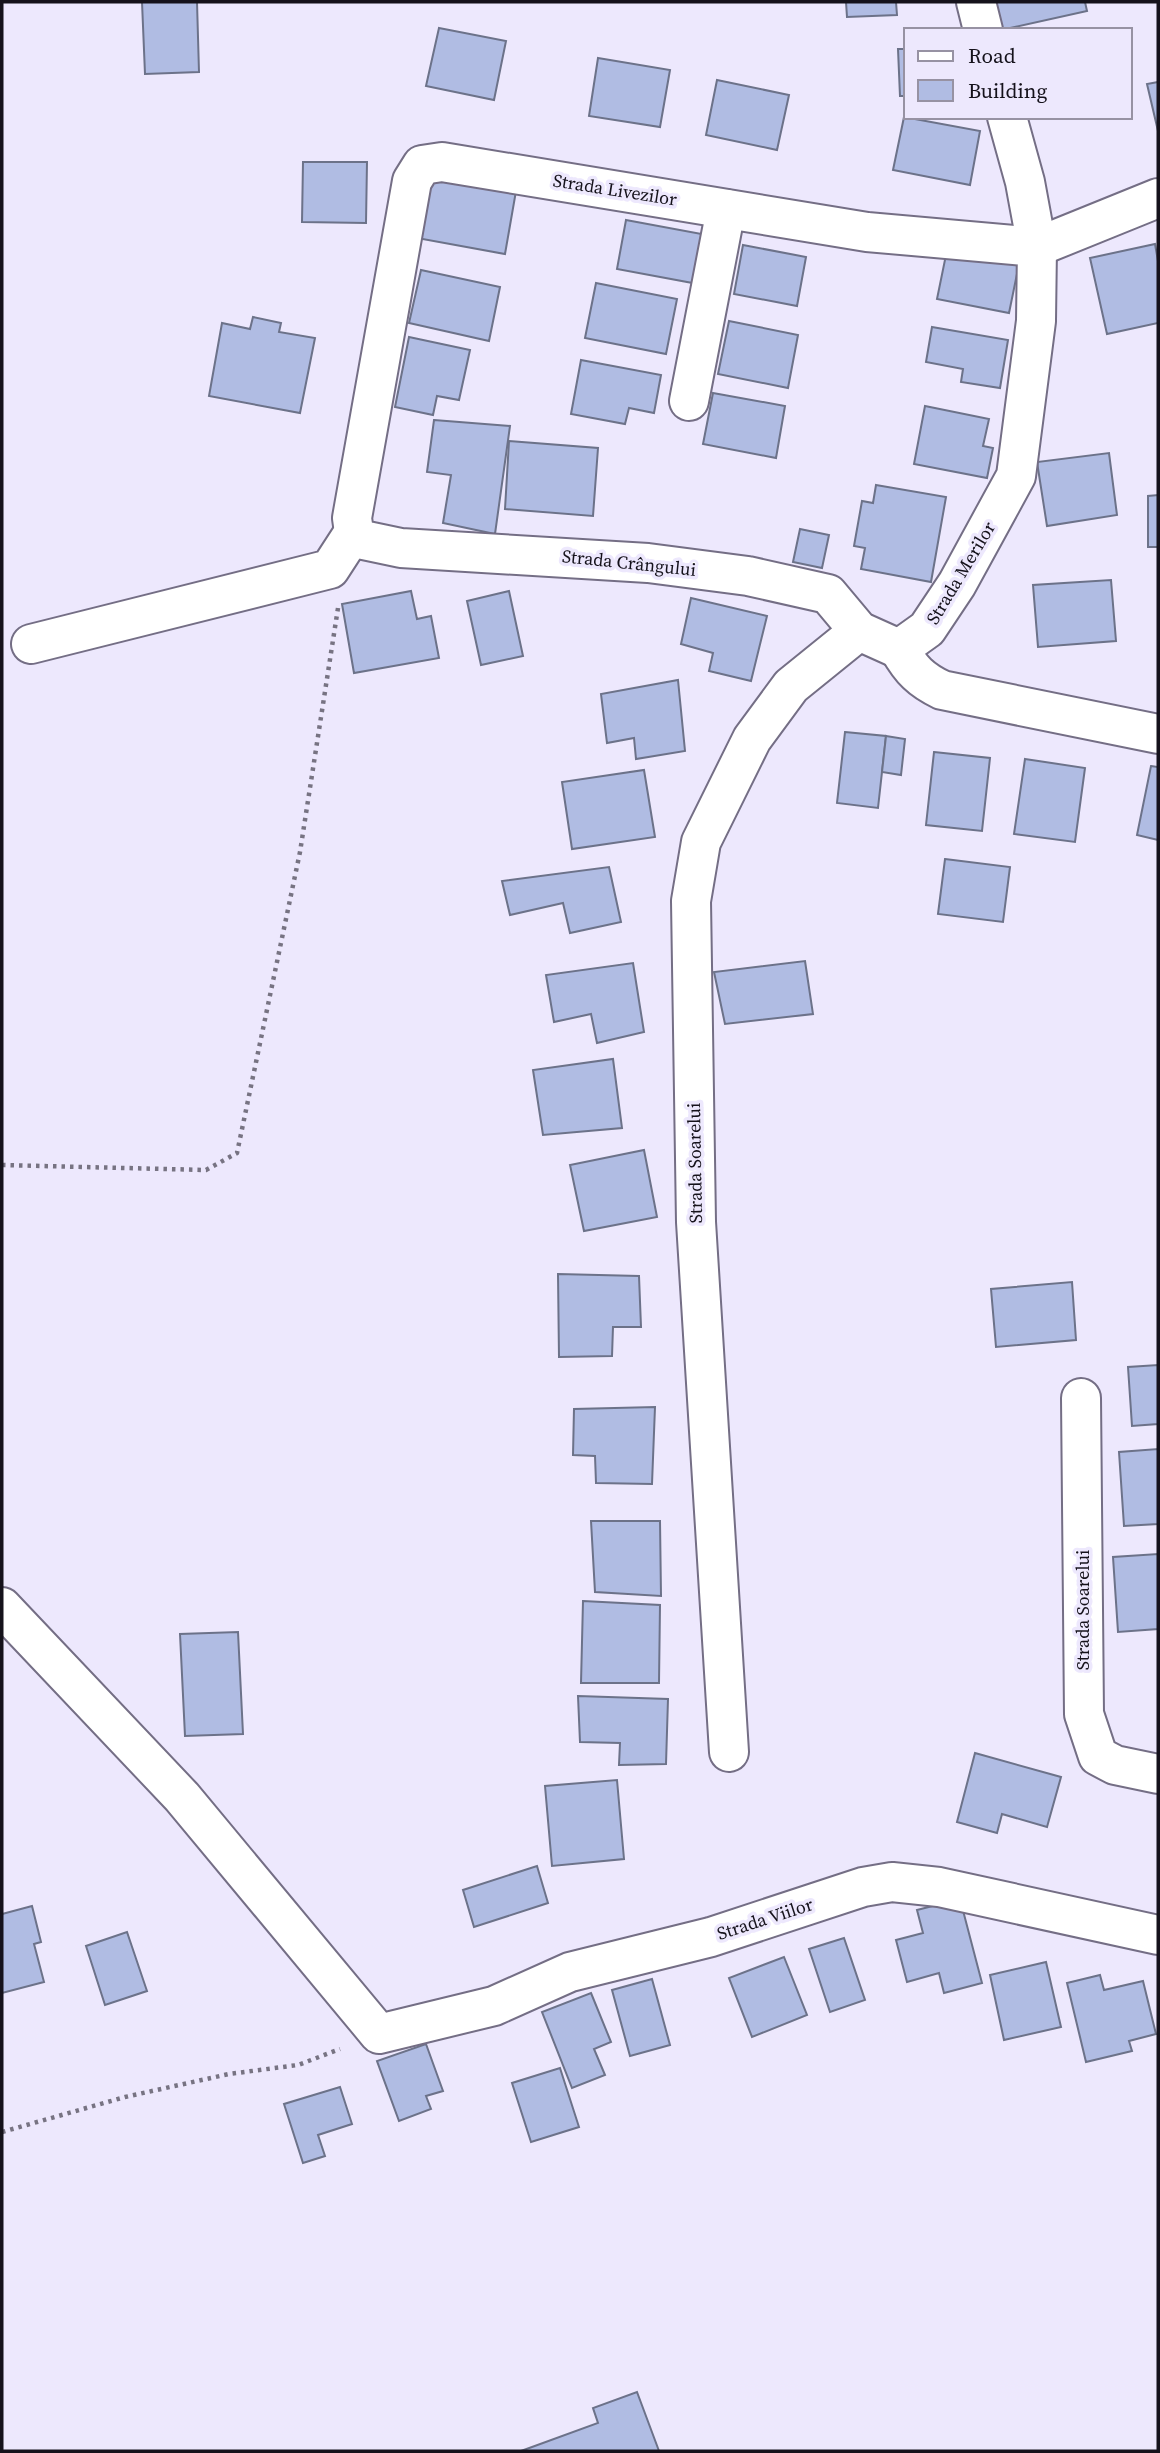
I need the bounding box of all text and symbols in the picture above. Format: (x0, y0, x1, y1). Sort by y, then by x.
legend (904, 28, 1132, 119)
text: Road (968, 41, 1016, 70)
text: Building (968, 76, 1047, 105)
street label: Strada Livezilor (551, 167, 679, 212)
street label: Strada Merilor (920, 516, 1001, 629)
street label: Strada Crângului (561, 543, 697, 582)
street label: Strada Soarelui (681, 1103, 708, 1223)
street label: Strada Soarelui (1070, 1550, 1095, 1670)
street label: Strada Viilor (714, 1891, 816, 1946)

